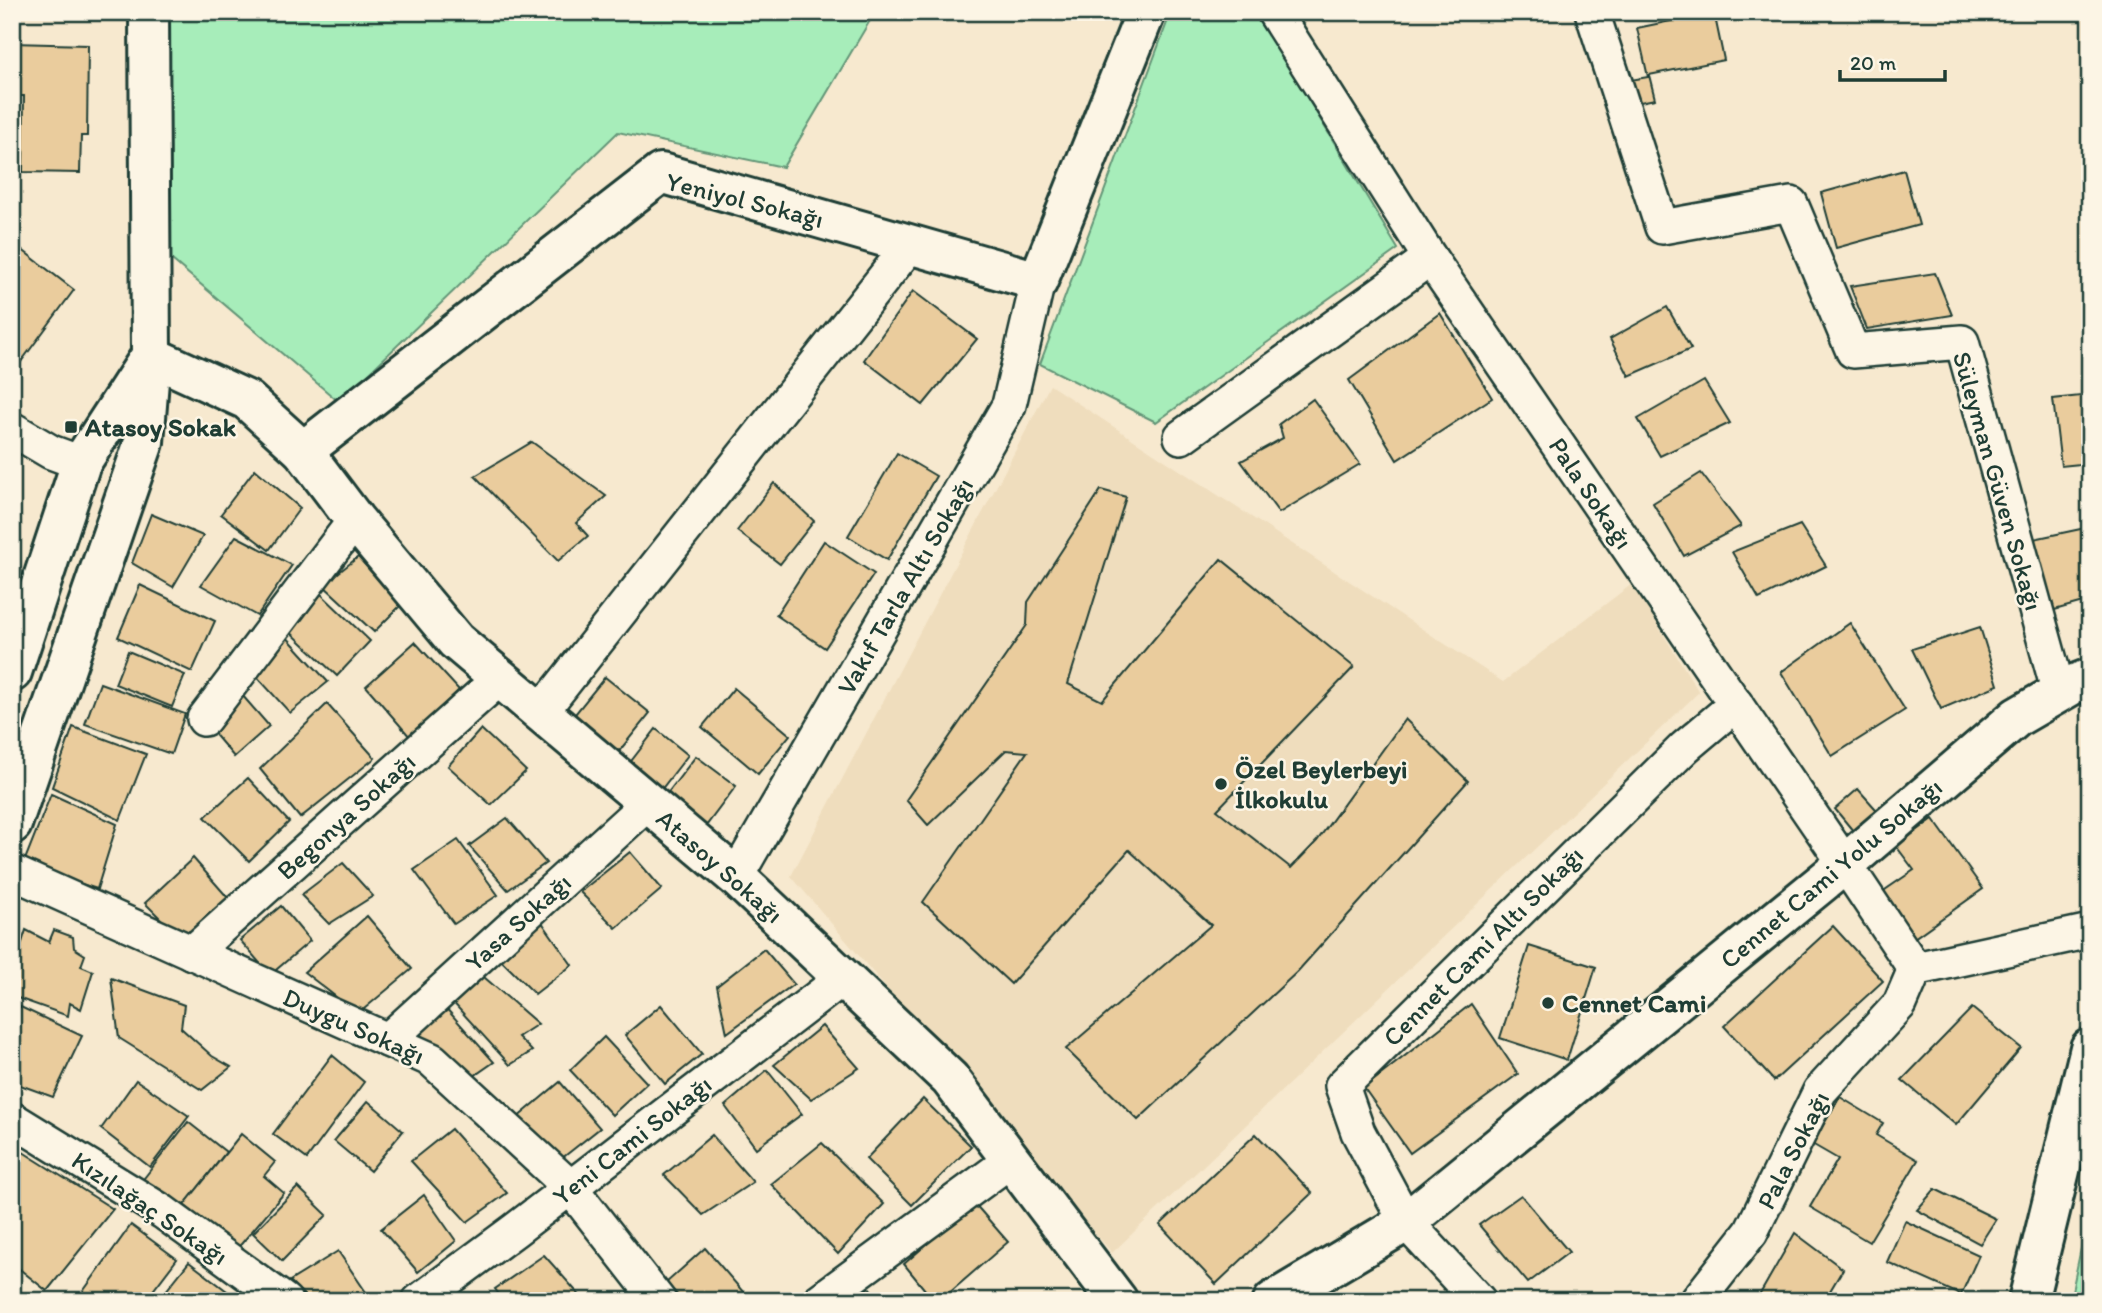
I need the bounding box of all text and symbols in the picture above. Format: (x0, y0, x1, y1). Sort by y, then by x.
scale bar (1840, 38, 1944, 82)
text: 20 m (1850, 50, 1897, 75)
street label: Yeniyol Sokağı (663, 165, 827, 235)
street label: Süleyman Güven Sokağı (1946, 348, 2050, 614)
place label: Atasoy Sokak (84, 411, 237, 443)
marker: Atasoy Sokak (63, 419, 79, 435)
street label: Pala Sokağı (1542, 431, 1640, 555)
street label: Vakıf Tarla Altı Sokağı (830, 472, 980, 700)
street label: Begonya Sokağı (270, 745, 422, 887)
place label: Özel Beylerbeyi İlkokulu (1235, 753, 1408, 815)
street label: Cennet Cami Yolu Sokağı (1713, 771, 1949, 975)
marker: Özel Beylerbeyi İlkokulu (1213, 776, 1229, 792)
street label: Atasoy Sokağı (650, 802, 790, 930)
street label: Cennet Cami Altı Sokağı (1376, 839, 1590, 1053)
street label: Yasa Sokağı (458, 866, 578, 978)
street label: Duygu Sokağı (278, 981, 430, 1071)
place label: Cennet Cami (1562, 987, 1706, 1019)
marker: Cennet Cami (1540, 995, 1556, 1011)
street label: Yeni Cami Sokağı (546, 1068, 718, 1212)
street label: Pala Sokağı (1750, 1086, 1836, 1214)
street label: Kızılağaç Sokağı (66, 1144, 234, 1272)

